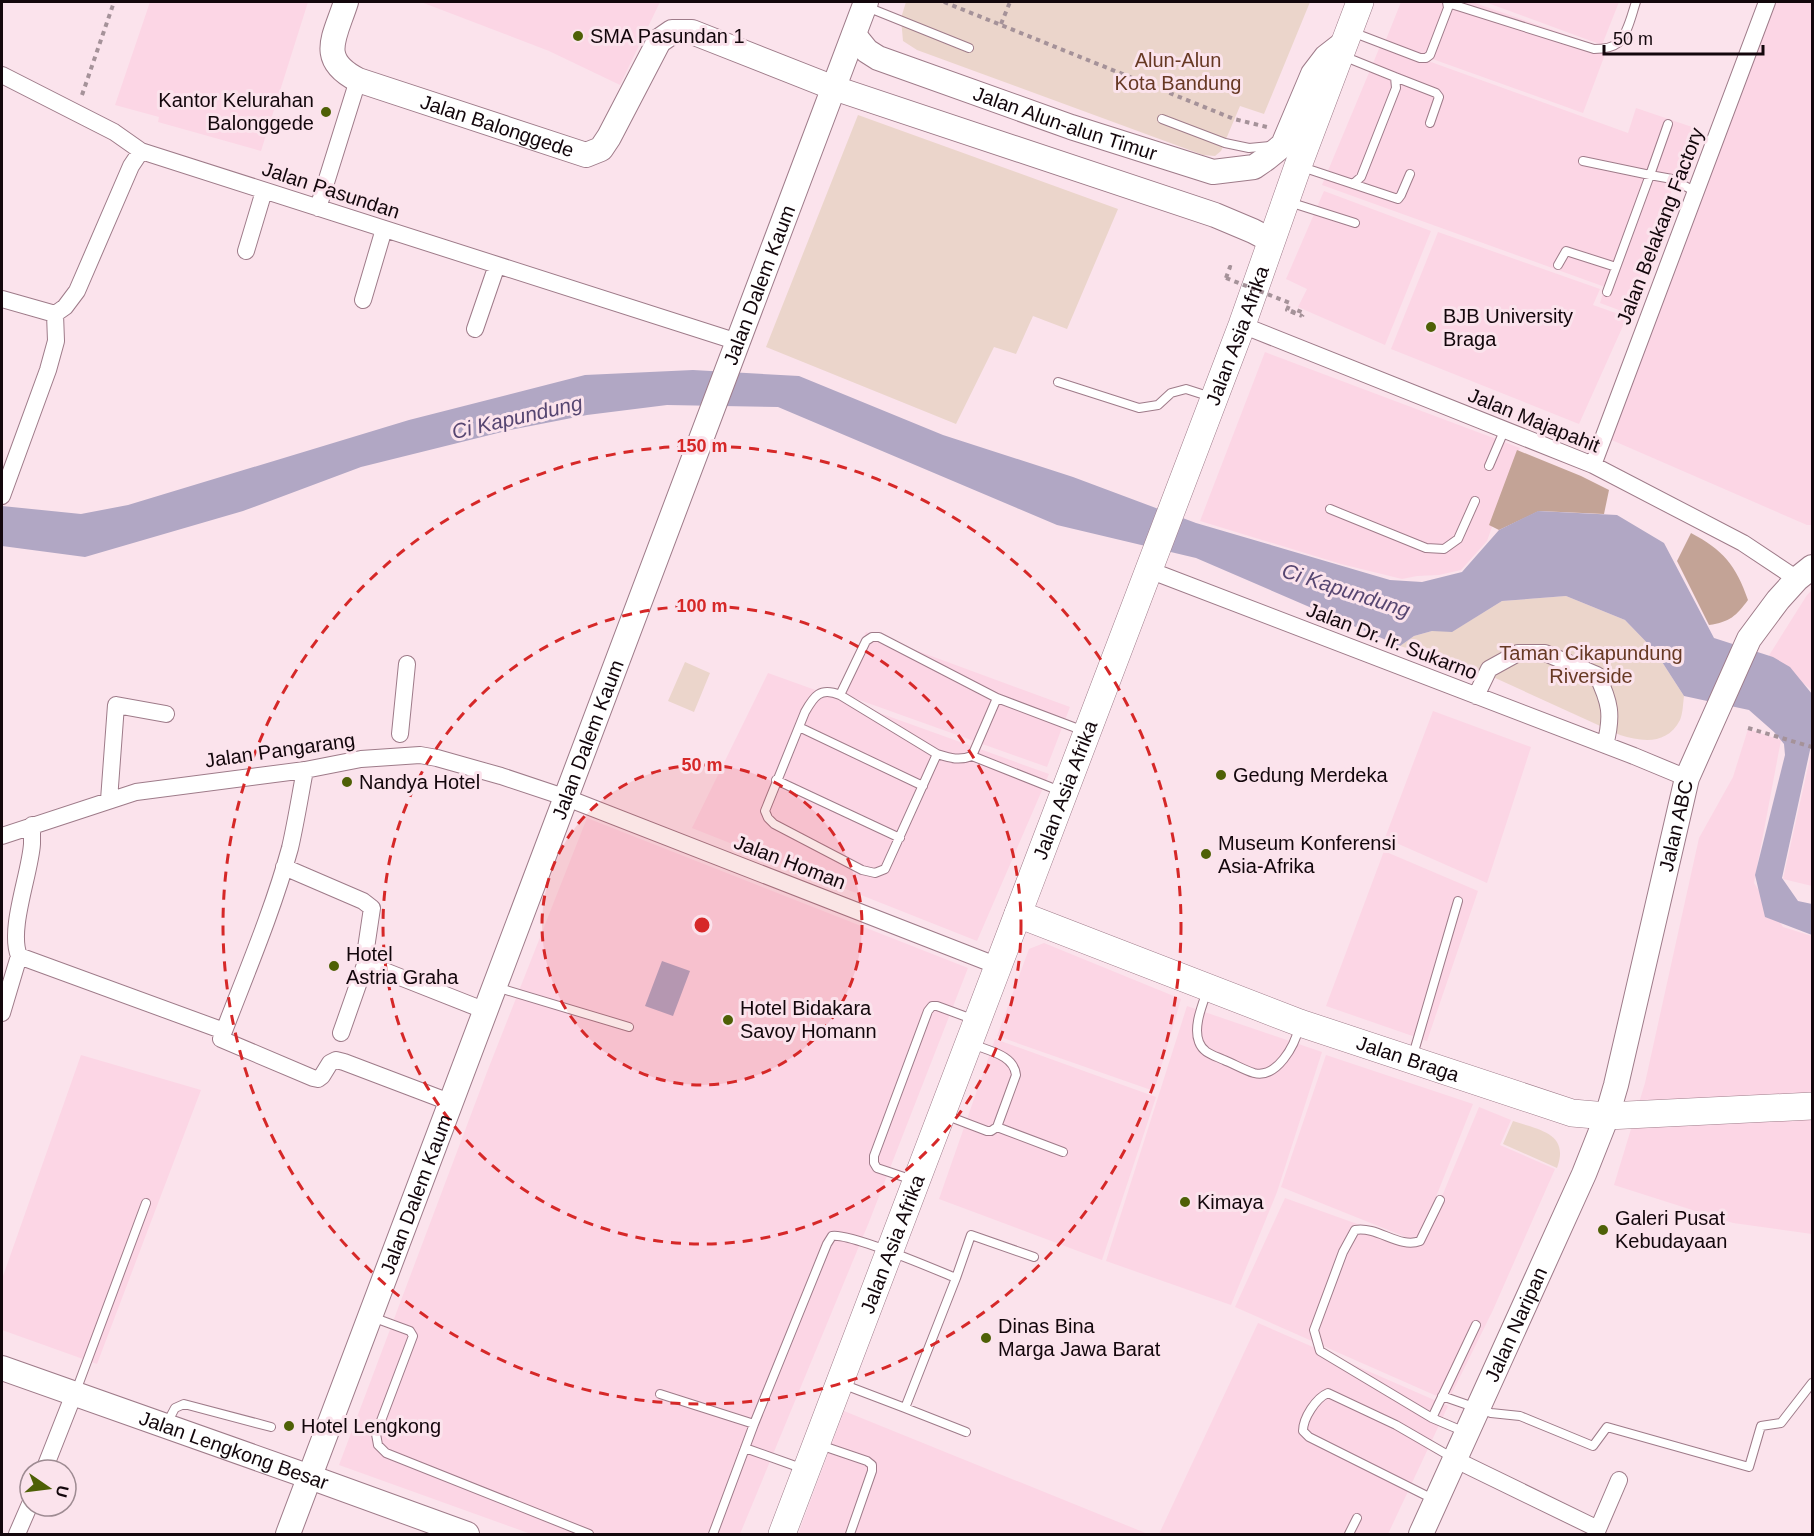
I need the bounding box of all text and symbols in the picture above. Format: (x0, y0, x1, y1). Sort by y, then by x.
scale bar (1604, 18, 1763, 56)
place label: SMA Pasundan 1 (590, 25, 745, 47)
marker: SMA Pasundan 1 (571, 29, 585, 43)
text: 50 m (1613, 29, 1653, 49)
park label: Alun-Alun Kota Bandung (1115, 49, 1241, 94)
street label: Jalan Alun-alun Timur (970, 82, 1160, 165)
place label: Kantor Kelurahan Balonggede (158, 89, 314, 134)
street label: Jalan Balonggede (418, 90, 577, 161)
marker: Kantor Kelurahan Balonggede (319, 105, 333, 119)
street label: Jalan Belakang Factory (1612, 124, 1708, 328)
street label: Jalan Pasundan (259, 157, 403, 223)
street label: Jalan Dalem Kaum (719, 202, 799, 368)
street label: Jalan Asia Afrika (1202, 262, 1273, 408)
place label: BJB University Braga (1443, 305, 1573, 350)
marker: BJB University Braga (1424, 320, 1438, 334)
street label: Jalan Majapahit (1465, 384, 1603, 457)
water label: Ci Kapundung (450, 391, 585, 443)
text: 150 m (676, 436, 728, 456)
water label: Ci Kapundung (1279, 558, 1413, 622)
text: 100 m (676, 596, 728, 616)
street label: Jalan Dr. Ir. Sukarno (1303, 598, 1481, 684)
park label: Taman Cikapundung Riverside (1499, 642, 1683, 687)
street label: Jalan Dalem Kaum (548, 657, 628, 823)
street label: Jalan Asia Afrika (1029, 717, 1102, 863)
street label: Jalan Pangarang (204, 729, 356, 771)
text: 50 m (681, 755, 723, 775)
place label: Gedung Merdeka (1233, 764, 1388, 786)
marker: Gedung Merdeka (1214, 768, 1228, 782)
place label: Nandya Hotel (359, 771, 480, 793)
marker: Nandya Hotel (340, 775, 354, 789)
street label: Jalan ABC (1655, 778, 1697, 874)
street label: Jalan Homan (731, 831, 849, 893)
place label: Museum Konferensi Asia-Afrika (1218, 832, 1396, 877)
marker: Museum Konferensi Asia-Afrika (1199, 847, 1213, 861)
centre of rings (692, 915, 712, 935)
place label: Hotel Astria Graha (346, 943, 459, 988)
marker: Hotel Astria Graha (327, 959, 341, 973)
place label: Hotel Bidakara Savoy Homann (740, 997, 877, 1042)
marker: Hotel Bidakara Savoy Homann (721, 1013, 735, 1027)
street label: Jalan Braga (1354, 1031, 1463, 1086)
street label: Jalan Dalem Kaum (376, 1111, 456, 1277)
street label: Jalan Asia Afrika (856, 1171, 929, 1317)
place label: Kimaya (1197, 1191, 1265, 1213)
marker: Kimaya (1178, 1195, 1192, 1209)
place label: Galeri Pusat Kebudayaan (1615, 1207, 1727, 1252)
marker: Galeri Pusat Kebudayaan (1596, 1223, 1610, 1237)
street label: Jalan Naripan (1480, 1264, 1551, 1385)
place label: Dinas Bina Marga Jawa Barat (998, 1315, 1161, 1360)
marker: Dinas Bina Marga Jawa Barat (979, 1331, 993, 1345)
street label: Jalan Lengkong Besar (136, 1406, 332, 1494)
place label: Hotel Lengkong (301, 1415, 441, 1437)
marker: Hotel Lengkong (282, 1419, 296, 1433)
north arrow (18, 1458, 78, 1518)
text: U (52, 1484, 72, 1499)

